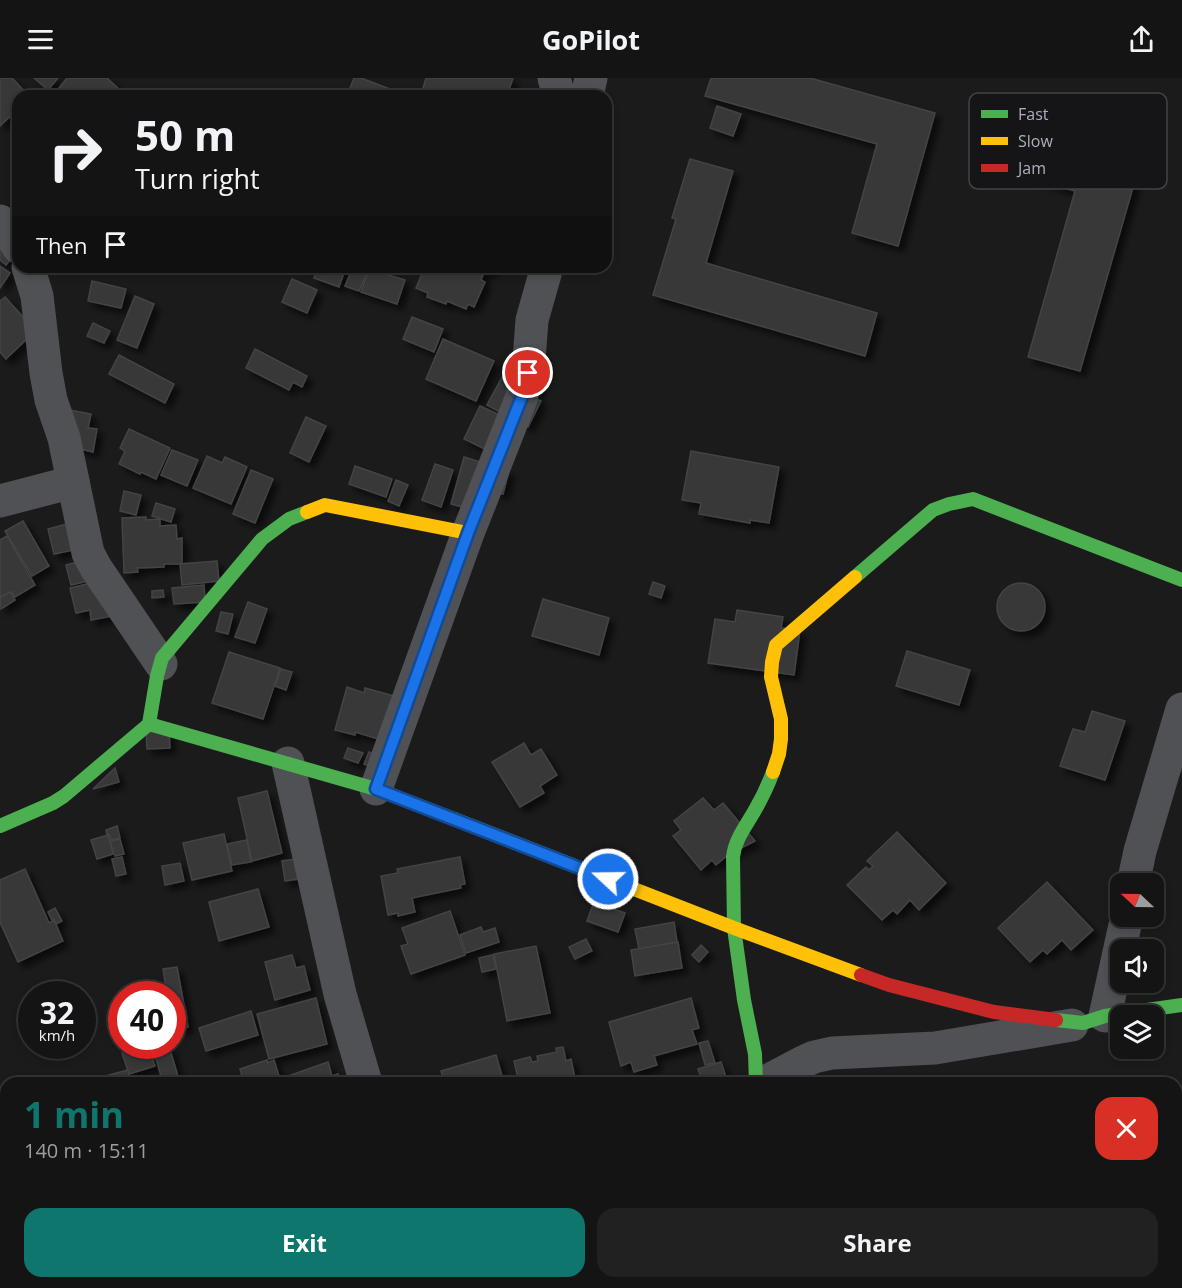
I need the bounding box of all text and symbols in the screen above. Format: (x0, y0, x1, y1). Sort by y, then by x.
text: GoPilot (542, 21, 640, 58)
icon: menu (24, 23, 57, 56)
icon: share (1125, 23, 1158, 56)
legend (969, 93, 1167, 189)
text: Fast (1018, 103, 1049, 125)
text: 50 m (135, 106, 235, 163)
icon: right (36, 114, 114, 192)
text: Slow (1018, 130, 1053, 152)
text: Jam (1016, 157, 1046, 179)
text: Turn right (135, 160, 260, 197)
icon: arrive (99, 228, 132, 261)
text: Then (36, 230, 87, 260)
pin (502, 347, 553, 398)
icon: arrive (511, 356, 544, 389)
position arrow (576, 847, 640, 911)
north arrow (1110, 873, 1164, 927)
map controls (1110, 873, 1164, 1059)
button: sound (1110, 939, 1164, 993)
speed limit sign: 40 (108, 981, 186, 1059)
text: 32 (40, 992, 74, 1033)
button: layers (1110, 1005, 1164, 1059)
text: km/h (39, 1025, 75, 1045)
text: 1 min (24, 1090, 124, 1139)
button: close (1095, 1097, 1158, 1160)
text: 140 m · 15:11 (24, 1137, 149, 1164)
button: Exit (24, 1208, 585, 1277)
button: Share (597, 1208, 1158, 1277)

